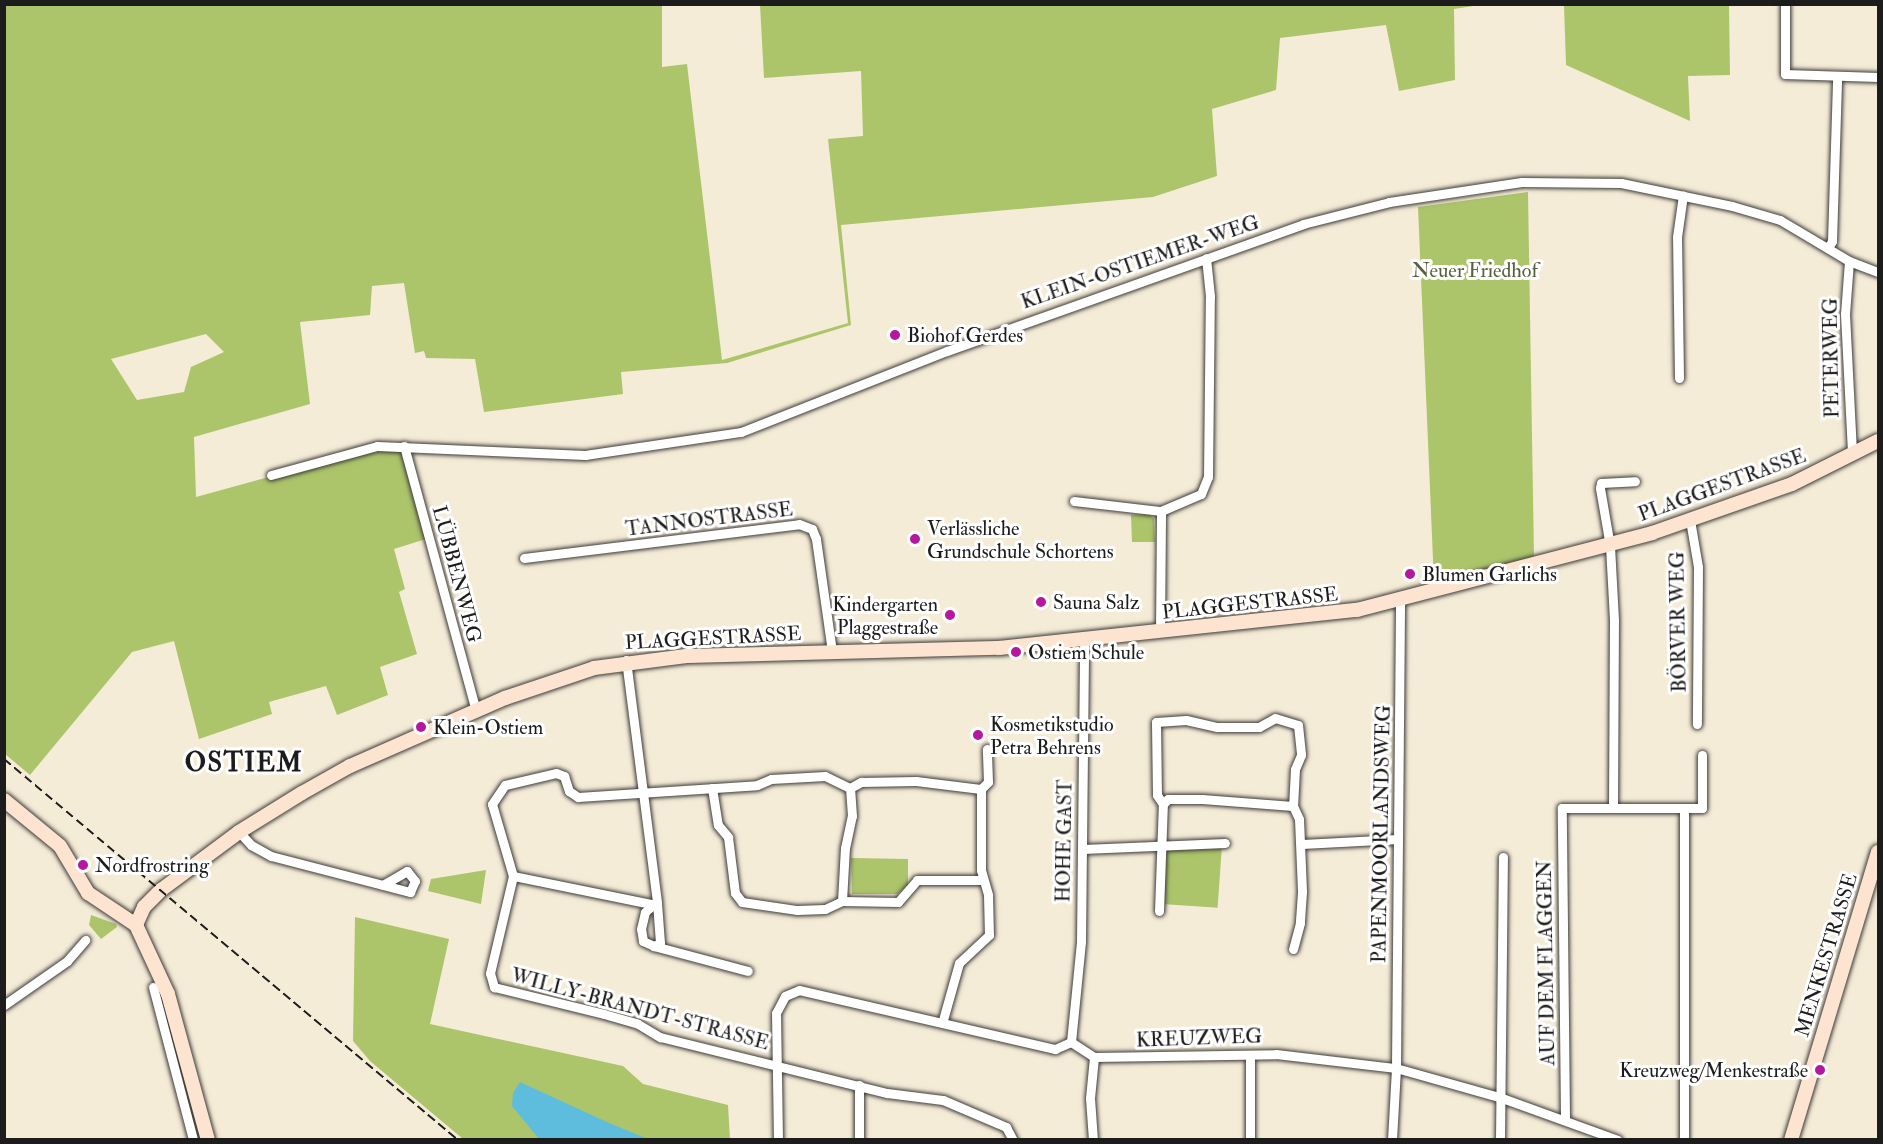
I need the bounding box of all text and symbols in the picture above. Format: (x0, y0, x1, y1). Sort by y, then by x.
street label: KLEIN-OSTIEMER-WEG (1018, 210, 1262, 314)
park label: Neuer Friedhof (1412, 258, 1538, 282)
street label: PETERWEG (1818, 298, 1844, 418)
place label: Biohof Gerdes (907, 323, 1023, 347)
marker: Biohof Gerdes (888, 328, 902, 342)
street label: PLAGGESTRASSE (1635, 444, 1809, 526)
street label: TANNOSTRASSE (624, 497, 794, 541)
street label: LÜBBENWEG (427, 503, 487, 645)
place label: Verlässliche Grundschule Schortens (927, 516, 1114, 563)
marker: Verlässliche Grundschule Schortens (908, 532, 922, 546)
street label: BÖRVER WEG (1665, 551, 1691, 693)
place label: Blumen Garlichs (1422, 562, 1557, 586)
marker: Blumen Garlichs (1403, 567, 1417, 581)
street label: PLAGGESTRASSE (1161, 582, 1339, 624)
place label: Sauna Salz (1053, 590, 1140, 614)
place label: Kindergarten Plaggestraße (832, 592, 938, 639)
marker: Sauna Salz (1034, 595, 1048, 609)
marker: Kindergarten Plaggestraße (943, 608, 957, 622)
street label: PLAGGESTRASSE (624, 621, 802, 655)
place label: Ostiem Schule (1028, 640, 1144, 664)
marker: Ostiem Schule (1009, 645, 1023, 659)
street label: PAPENMOORLANDSWEG (1367, 705, 1395, 963)
place label: Kosmetikstudio Petra Behrens (990, 712, 1114, 759)
place label: Klein-Ostiem (433, 715, 543, 739)
marker: Klein-Ostiem (414, 720, 428, 734)
marker: Kosmetikstudio Petra Behrens (971, 728, 985, 742)
district label: OSTIEM (185, 748, 303, 780)
street label: HOHE GAST (1051, 779, 1077, 903)
place label: Nordfrostring (95, 853, 209, 877)
marker: Nordfrostring (76, 858, 90, 872)
street label: AUF DEM FLAGGEN (1532, 860, 1560, 1066)
street label: MENKESTRASSE (1790, 870, 1862, 1040)
street label: WILLY-BRANDT-STRASSE (508, 963, 772, 1055)
street label: KREUZWEG (1136, 1024, 1262, 1052)
place label: Kreuzweg/Menkestraße (1619, 1058, 1808, 1082)
marker: Kreuzweg/Menkestraße (1813, 1063, 1827, 1077)

